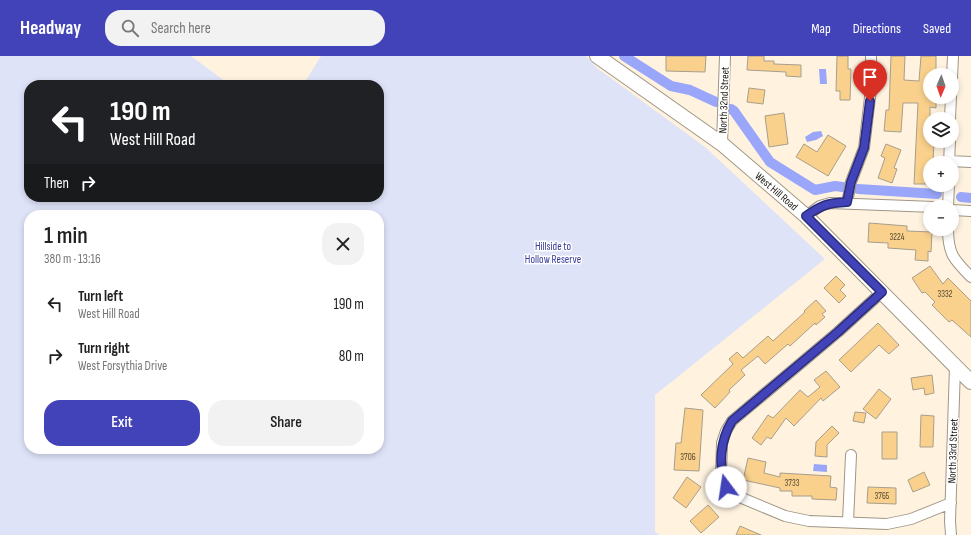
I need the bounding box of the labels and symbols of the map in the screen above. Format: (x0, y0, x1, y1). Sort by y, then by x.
pin (853, 60, 887, 101)
street label: North 32nd Street (716, 66, 732, 134)
north arrow (923, 68, 959, 104)
street label: West Hill Road (753, 169, 801, 213)
house number: 3224 (890, 232, 905, 243)
park label: Hillside to Hollow Reserve (525, 240, 581, 266)
house number: 3332 (937, 289, 953, 300)
street label: North 33rd Street (945, 418, 961, 484)
house number: 3706 (680, 452, 696, 463)
position arrow (705, 466, 747, 508)
house number: 3733 (785, 478, 800, 489)
house number: 3765 (875, 491, 890, 502)

